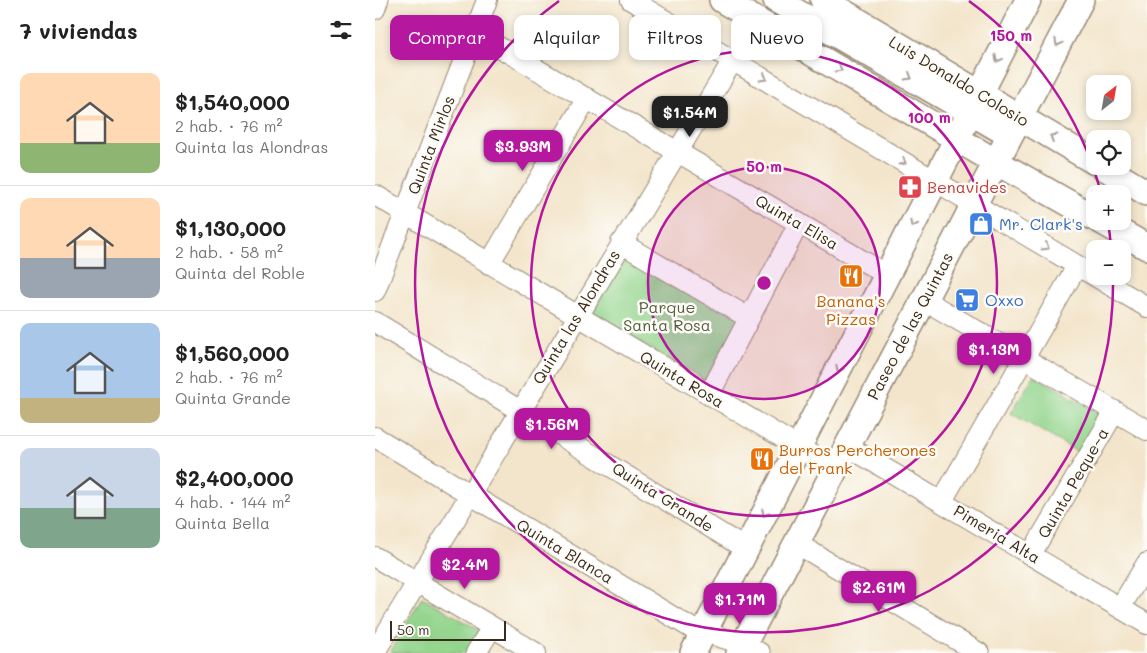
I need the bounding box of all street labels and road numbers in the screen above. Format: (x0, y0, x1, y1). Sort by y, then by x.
street label: Luis Donaldo Colosio (885, 30, 1033, 131)
street label: Quinta Mirlos (402, 92, 459, 197)
street label: Quinta Elisa (752, 189, 843, 254)
street label: Quinta las Alondras (527, 246, 624, 388)
street label: Paseo de las Quintas (862, 248, 957, 403)
street label: Quinta Rosa (636, 345, 728, 412)
street label: Quinta Peque~a (1032, 424, 1113, 542)
street label: Quinta Grande (609, 457, 718, 536)
street label: Pimeria Alta (950, 499, 1044, 568)
street label: Quinta Blanca (513, 513, 618, 588)

